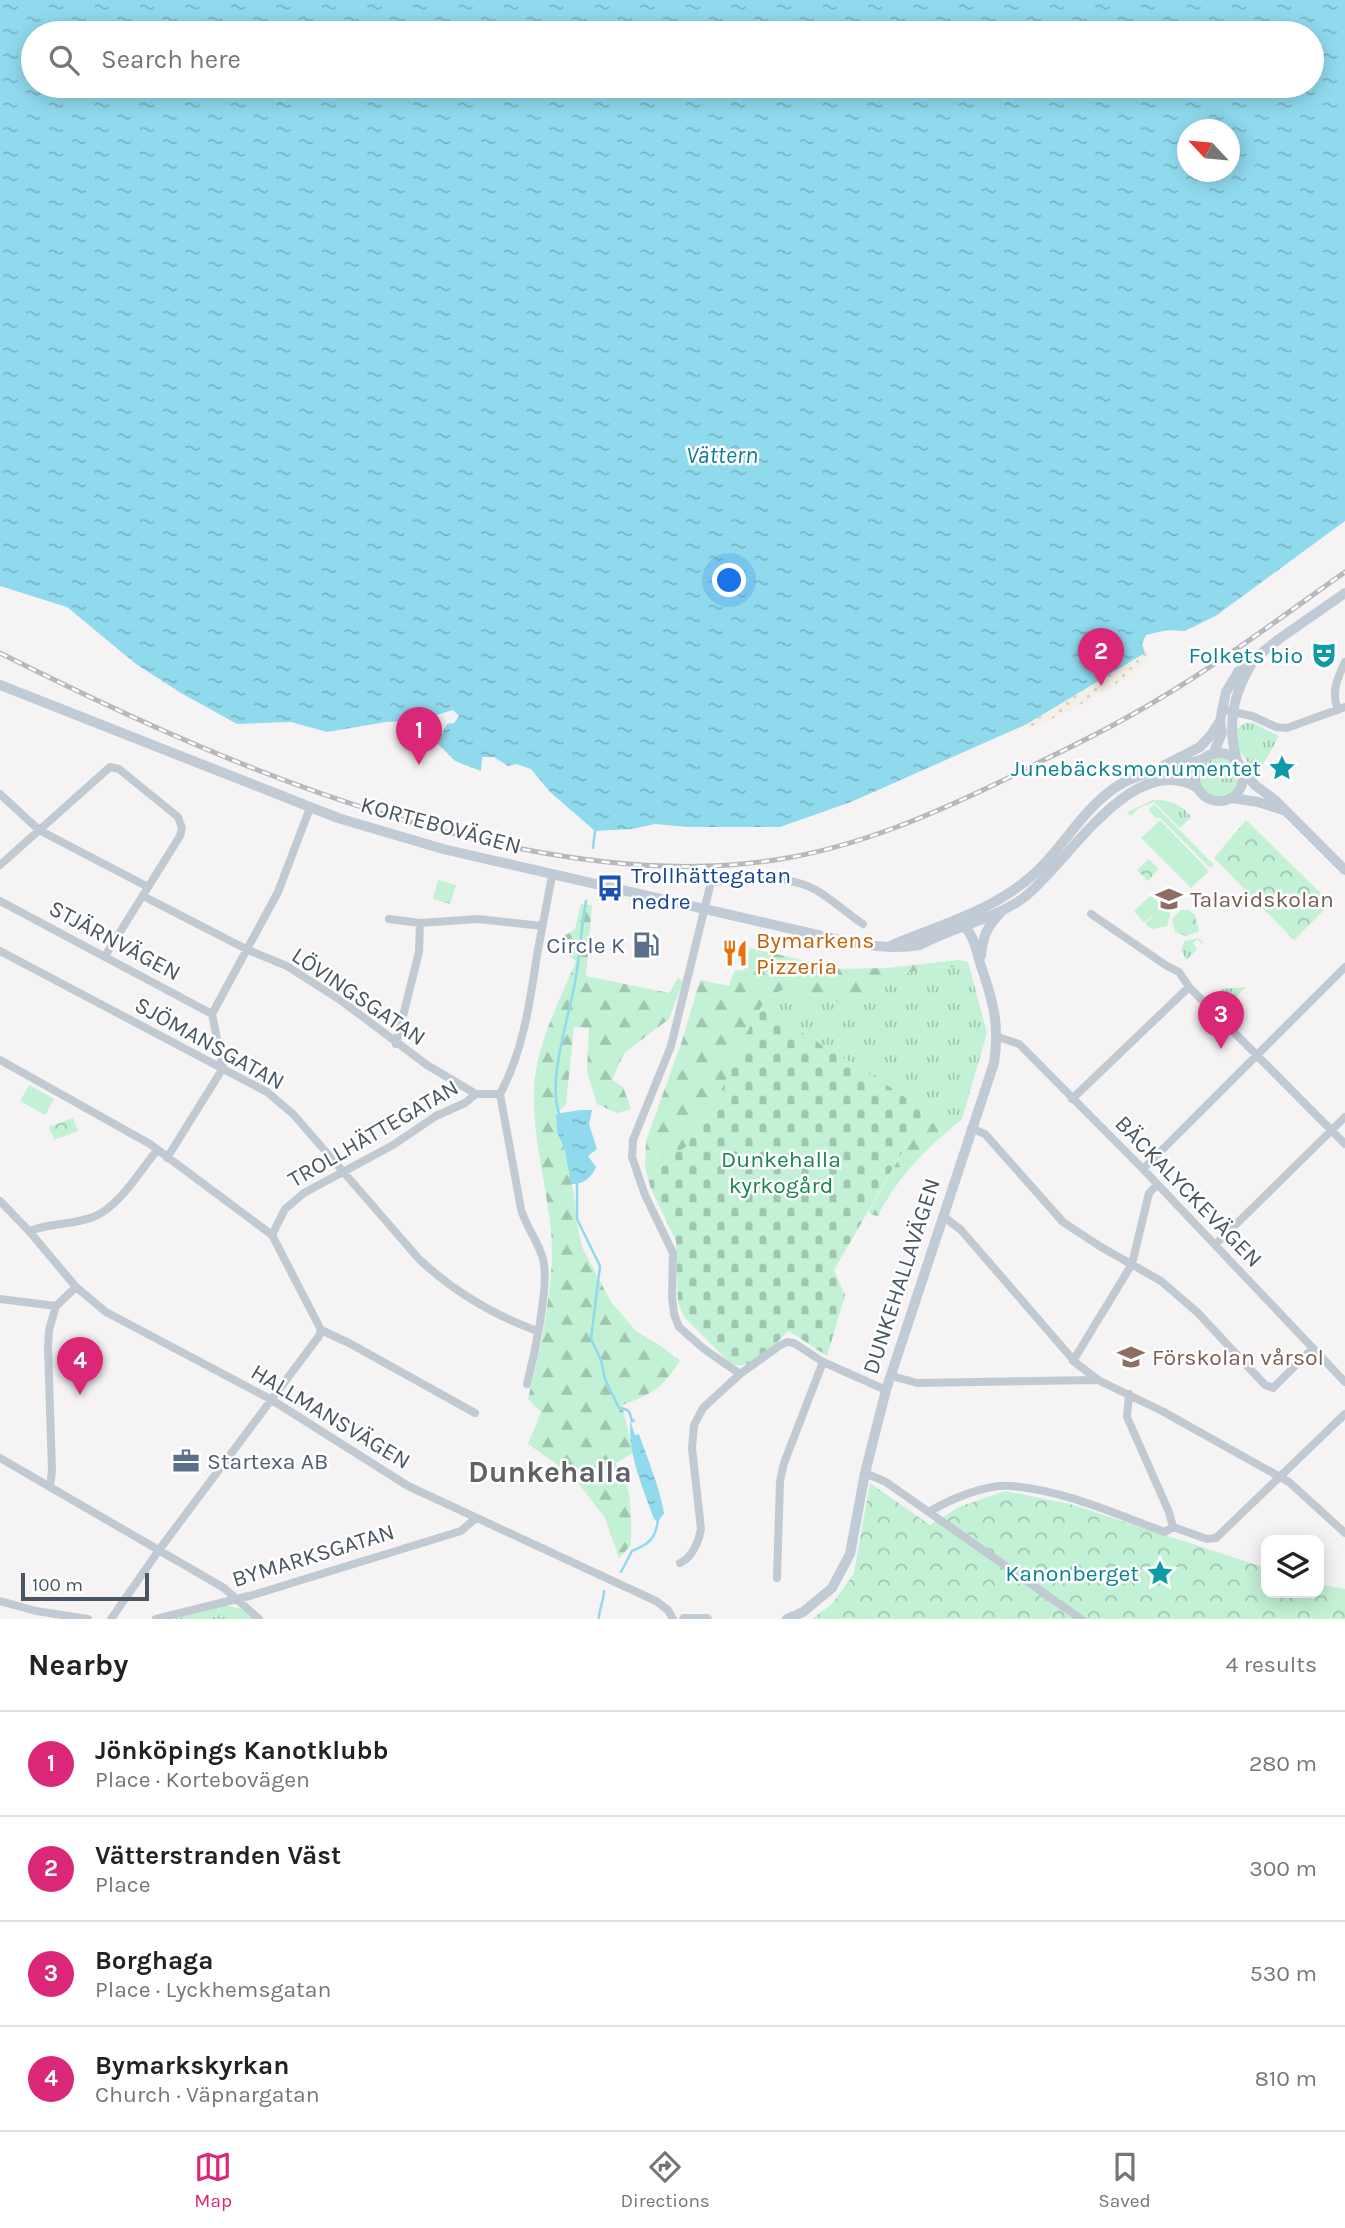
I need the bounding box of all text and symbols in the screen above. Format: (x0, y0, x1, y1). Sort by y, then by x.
search box (21, 21, 1324, 98)
icon: search (45, 41, 83, 79)
text: Search here (101, 44, 241, 75)
north arrow (1177, 119, 1240, 182)
water label: Vättern (686, 441, 758, 469)
your location (712, 563, 746, 597)
pin: 2 (1078, 628, 1124, 686)
theatre icon: Folkets bio (1309, 640, 1339, 670)
place label: Folkets bio (1189, 642, 1303, 669)
pin: 1 (396, 707, 442, 765)
place icon: Junebäcksmonumentet (1267, 753, 1297, 783)
place label: Junebäcksmonumentet (1011, 755, 1261, 782)
street label: KORTEBOVÄGEN (358, 791, 524, 860)
place label: Trollhättegatan nedre (631, 862, 791, 915)
bus stop icon: Trollhättegatan nedre (595, 873, 625, 903)
school or university icon: Talavidskolan (1154, 884, 1184, 914)
place label: Talavidskolan (1190, 886, 1334, 913)
street label: STJÄRNVÄGEN (44, 894, 185, 986)
place label: Bymarkens Pizzeria (756, 927, 874, 980)
fuel station icon: Circle K (631, 930, 661, 960)
place label: Circle K (546, 932, 625, 959)
restaurant icon: Bymarkens Pizzeria (720, 938, 750, 968)
street label: LÖVINGSGATAN (287, 942, 431, 1051)
street label: SJÖMANSGATAN (130, 991, 289, 1096)
pin: 3 (1198, 991, 1244, 1049)
street label: TROLLHÄTTEGATAN (283, 1074, 463, 1193)
street label: BÄCKALYCKEVÄGEN (1109, 1110, 1268, 1273)
park label: Dunkehalla kyrkogård (721, 1146, 841, 1199)
street label: DUNKEHALLAVÄGEN (857, 1175, 946, 1378)
pin: 4 (57, 1337, 103, 1395)
school or university icon: Förskolan vårsol (1116, 1342, 1146, 1372)
place label: Förskolan vårsol (1152, 1344, 1324, 1371)
street label: HALLMANSVÄGEN (246, 1358, 415, 1475)
office icon: Startexa AB (171, 1446, 201, 1476)
place label: Startexa AB (207, 1448, 328, 1475)
district label: Dunkehalla (468, 1454, 632, 1490)
street label: BYMARKSGATAN (229, 1518, 398, 1593)
map controls (1261, 1535, 1324, 1598)
button: layers (1261, 1535, 1324, 1598)
place icon: Kanonberget (1145, 1558, 1175, 1588)
place label: Kanonberget (1005, 1560, 1139, 1587)
scale bar (21, 1570, 149, 1602)
text: 100 m (32, 1574, 83, 1596)
text: Nearby (28, 1647, 128, 1683)
text: 4 results (1225, 1651, 1317, 1678)
text: Jönköpings Kanotklubb (95, 1735, 388, 1766)
text: 1 (47, 1750, 55, 1777)
text: 280 m (1249, 1750, 1317, 1777)
text: Place · Kortebovägen (95, 1766, 310, 1793)
text: Vätterstranden Väst (95, 1840, 341, 1871)
text: 2 (44, 1855, 58, 1882)
text: 300 m (1249, 1855, 1317, 1882)
text: Place (95, 1871, 151, 1898)
text: Borghaga (95, 1945, 213, 1976)
text: 3 (44, 1960, 58, 1987)
text: 530 m (1250, 1960, 1317, 1987)
text: Place · Lyckhemsgatan (95, 1976, 331, 2003)
text: Bymarkskyrkan (95, 2050, 289, 2081)
text: 4 (44, 2065, 58, 2092)
text: 810 m (1255, 2065, 1317, 2092)
text: Church · Väpnargatan (95, 2081, 320, 2108)
tab: Map (194, 2148, 232, 2212)
tab: Directions (621, 2148, 710, 2212)
tab: Saved (1098, 2148, 1151, 2212)

